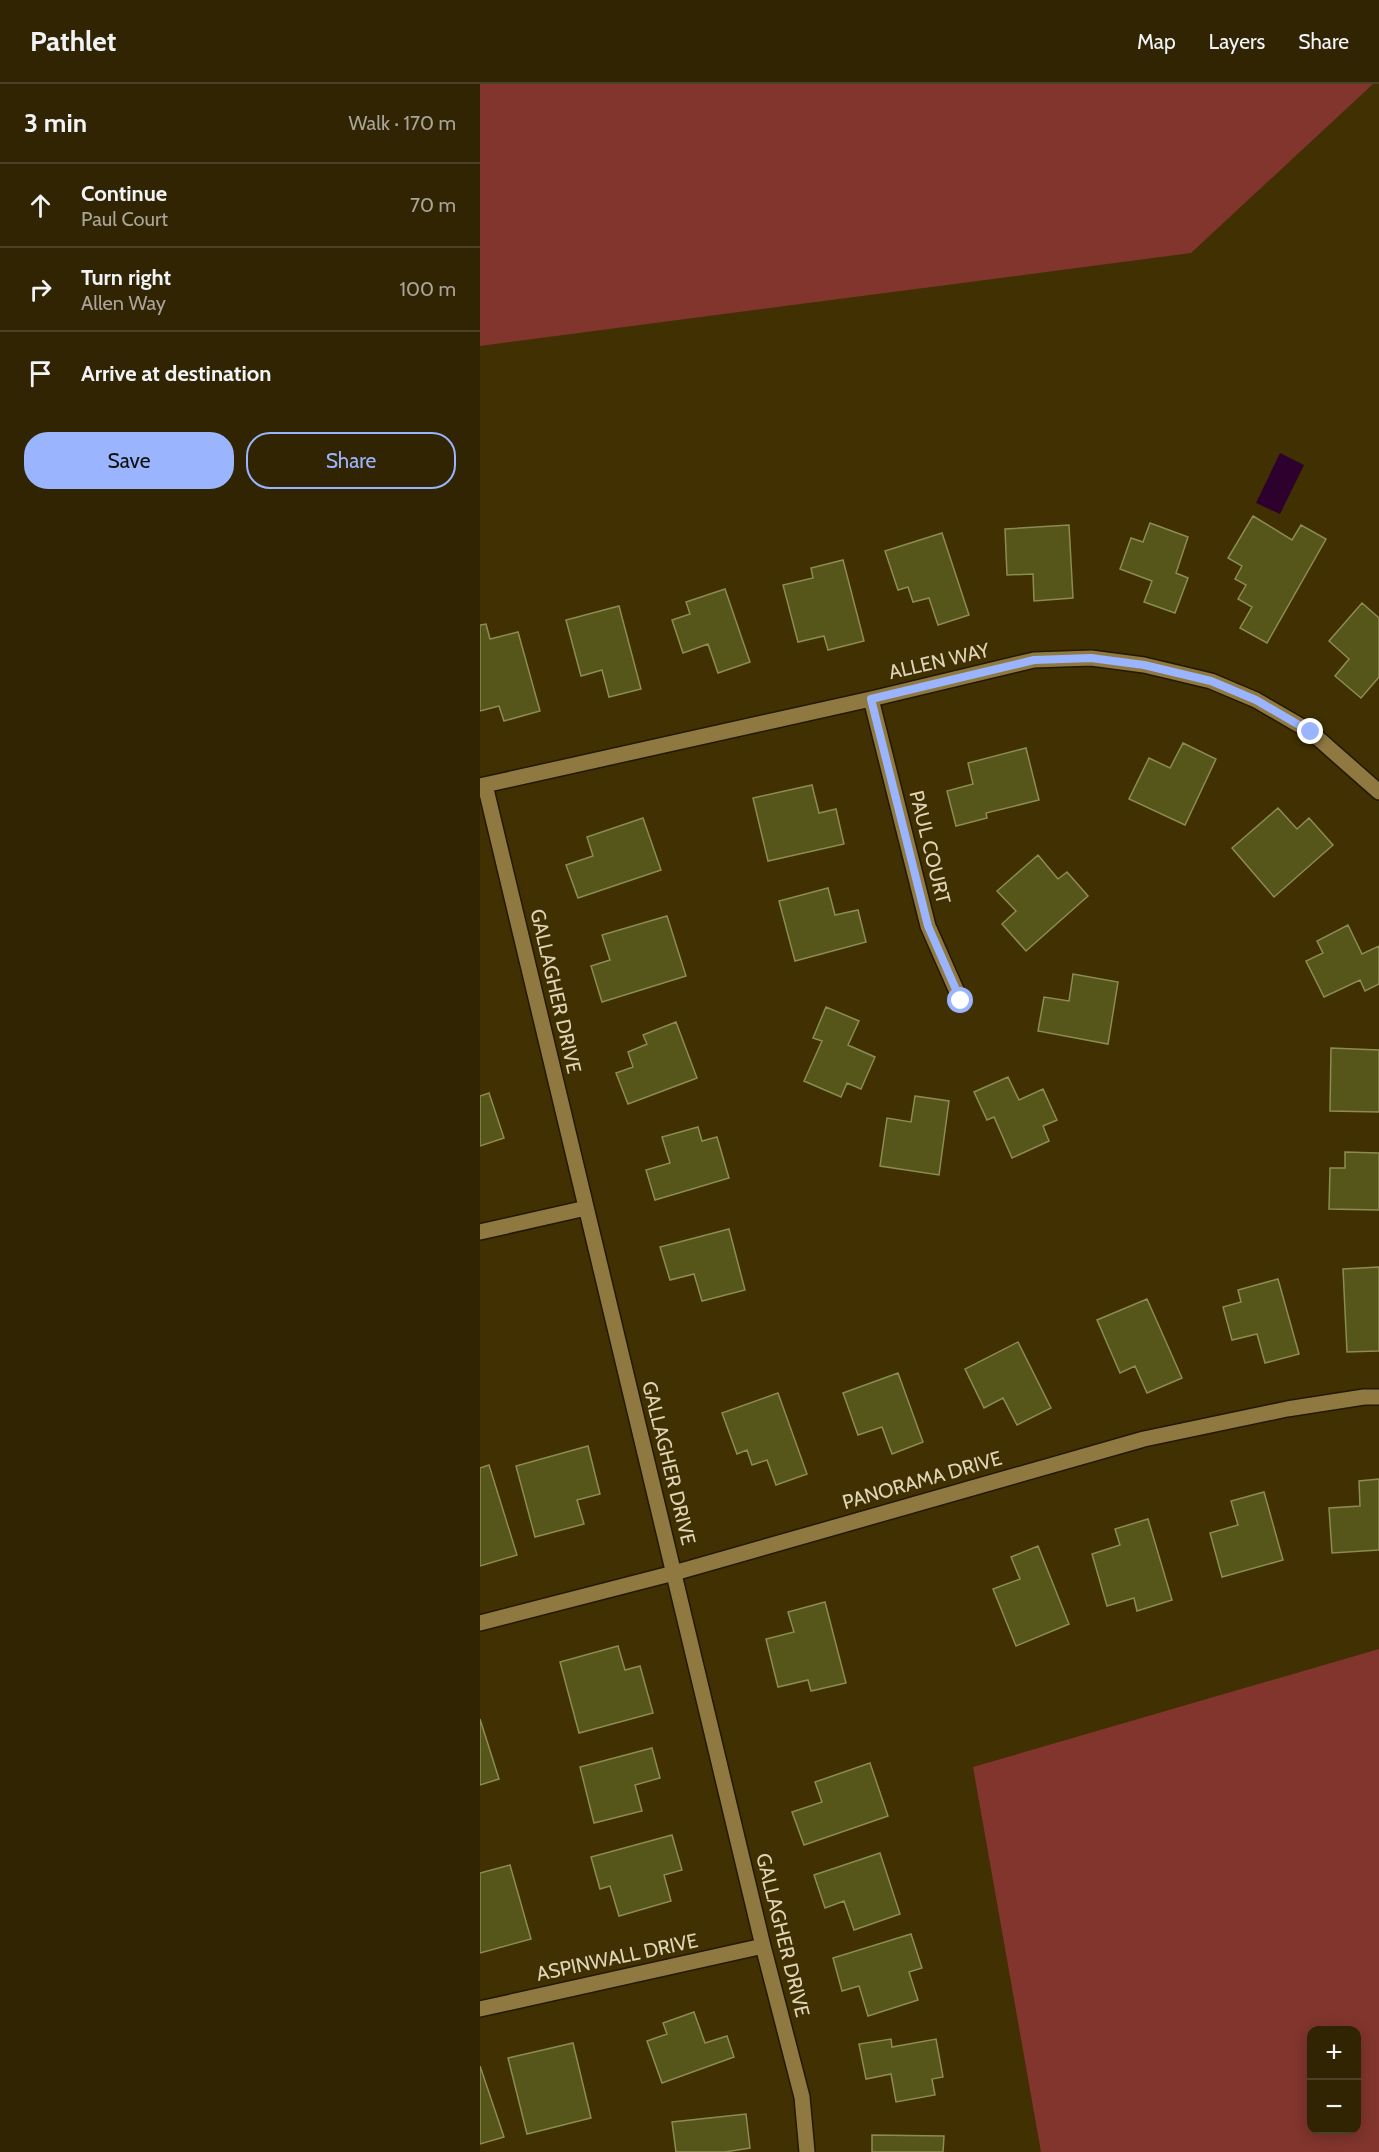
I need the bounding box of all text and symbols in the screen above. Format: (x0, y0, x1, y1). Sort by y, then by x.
text: Pathlet (30, 24, 116, 58)
text: Map (1137, 29, 1176, 54)
text: Layers (1209, 29, 1265, 54)
text: Share (1298, 29, 1349, 54)
text: 3 min (24, 107, 87, 139)
text: Walk · 170 m (348, 111, 456, 135)
text: Continue (81, 180, 167, 207)
icon: ahead (24, 189, 57, 222)
text: 70 m (410, 193, 456, 217)
text: Paul Court (81, 207, 168, 231)
text: Turn right (81, 264, 171, 291)
icon: right (24, 273, 57, 306)
text: 100 m (400, 277, 456, 301)
text: Allen Way (81, 291, 166, 315)
icon: arrive (24, 357, 57, 390)
text: Arrive at destination (81, 360, 271, 387)
button: Save (24, 432, 234, 489)
button: Share (246, 432, 456, 489)
street label: ALLEN WAY (886, 638, 992, 684)
route end (1297, 718, 1323, 744)
street label: PAUL COURT (904, 788, 956, 907)
street label: GALLAGHER DRIVE (525, 906, 587, 1076)
route start (947, 987, 973, 1013)
street label: GALLAGHER DRIVE (637, 1379, 701, 1547)
street label: PANORAMA DRIVE (839, 1446, 1005, 1514)
street label: GALLAGHER DRIVE (751, 1851, 815, 2019)
street label: ASPINWALL DRIVE (534, 1928, 700, 1986)
map controls (1307, 2026, 1361, 2134)
button: + (1307, 2026, 1361, 2080)
button: − (1307, 2080, 1361, 2134)

